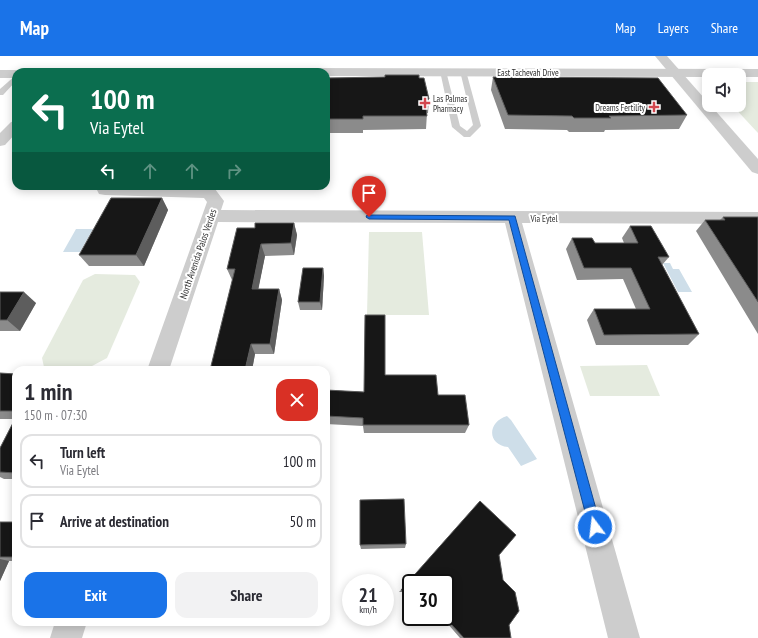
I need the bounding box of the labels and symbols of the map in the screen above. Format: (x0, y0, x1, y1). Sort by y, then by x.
street label: East Tachevah Drive (497, 67, 559, 78)
place label: Las Palmas Pharmacy (433, 93, 467, 114)
marker: Las Palmas Pharmacy (420, 98, 430, 108)
marker: Dreams Fertility (648, 101, 660, 113)
place label: Dreams Fertility (595, 102, 646, 113)
pin (352, 176, 386, 217)
street label: North Avenida Palos Verdes (177, 207, 220, 301)
street label: Via Eytel (529, 213, 558, 224)
position arrow (574, 506, 616, 548)
speed limit sign: 30 (402, 574, 454, 626)

